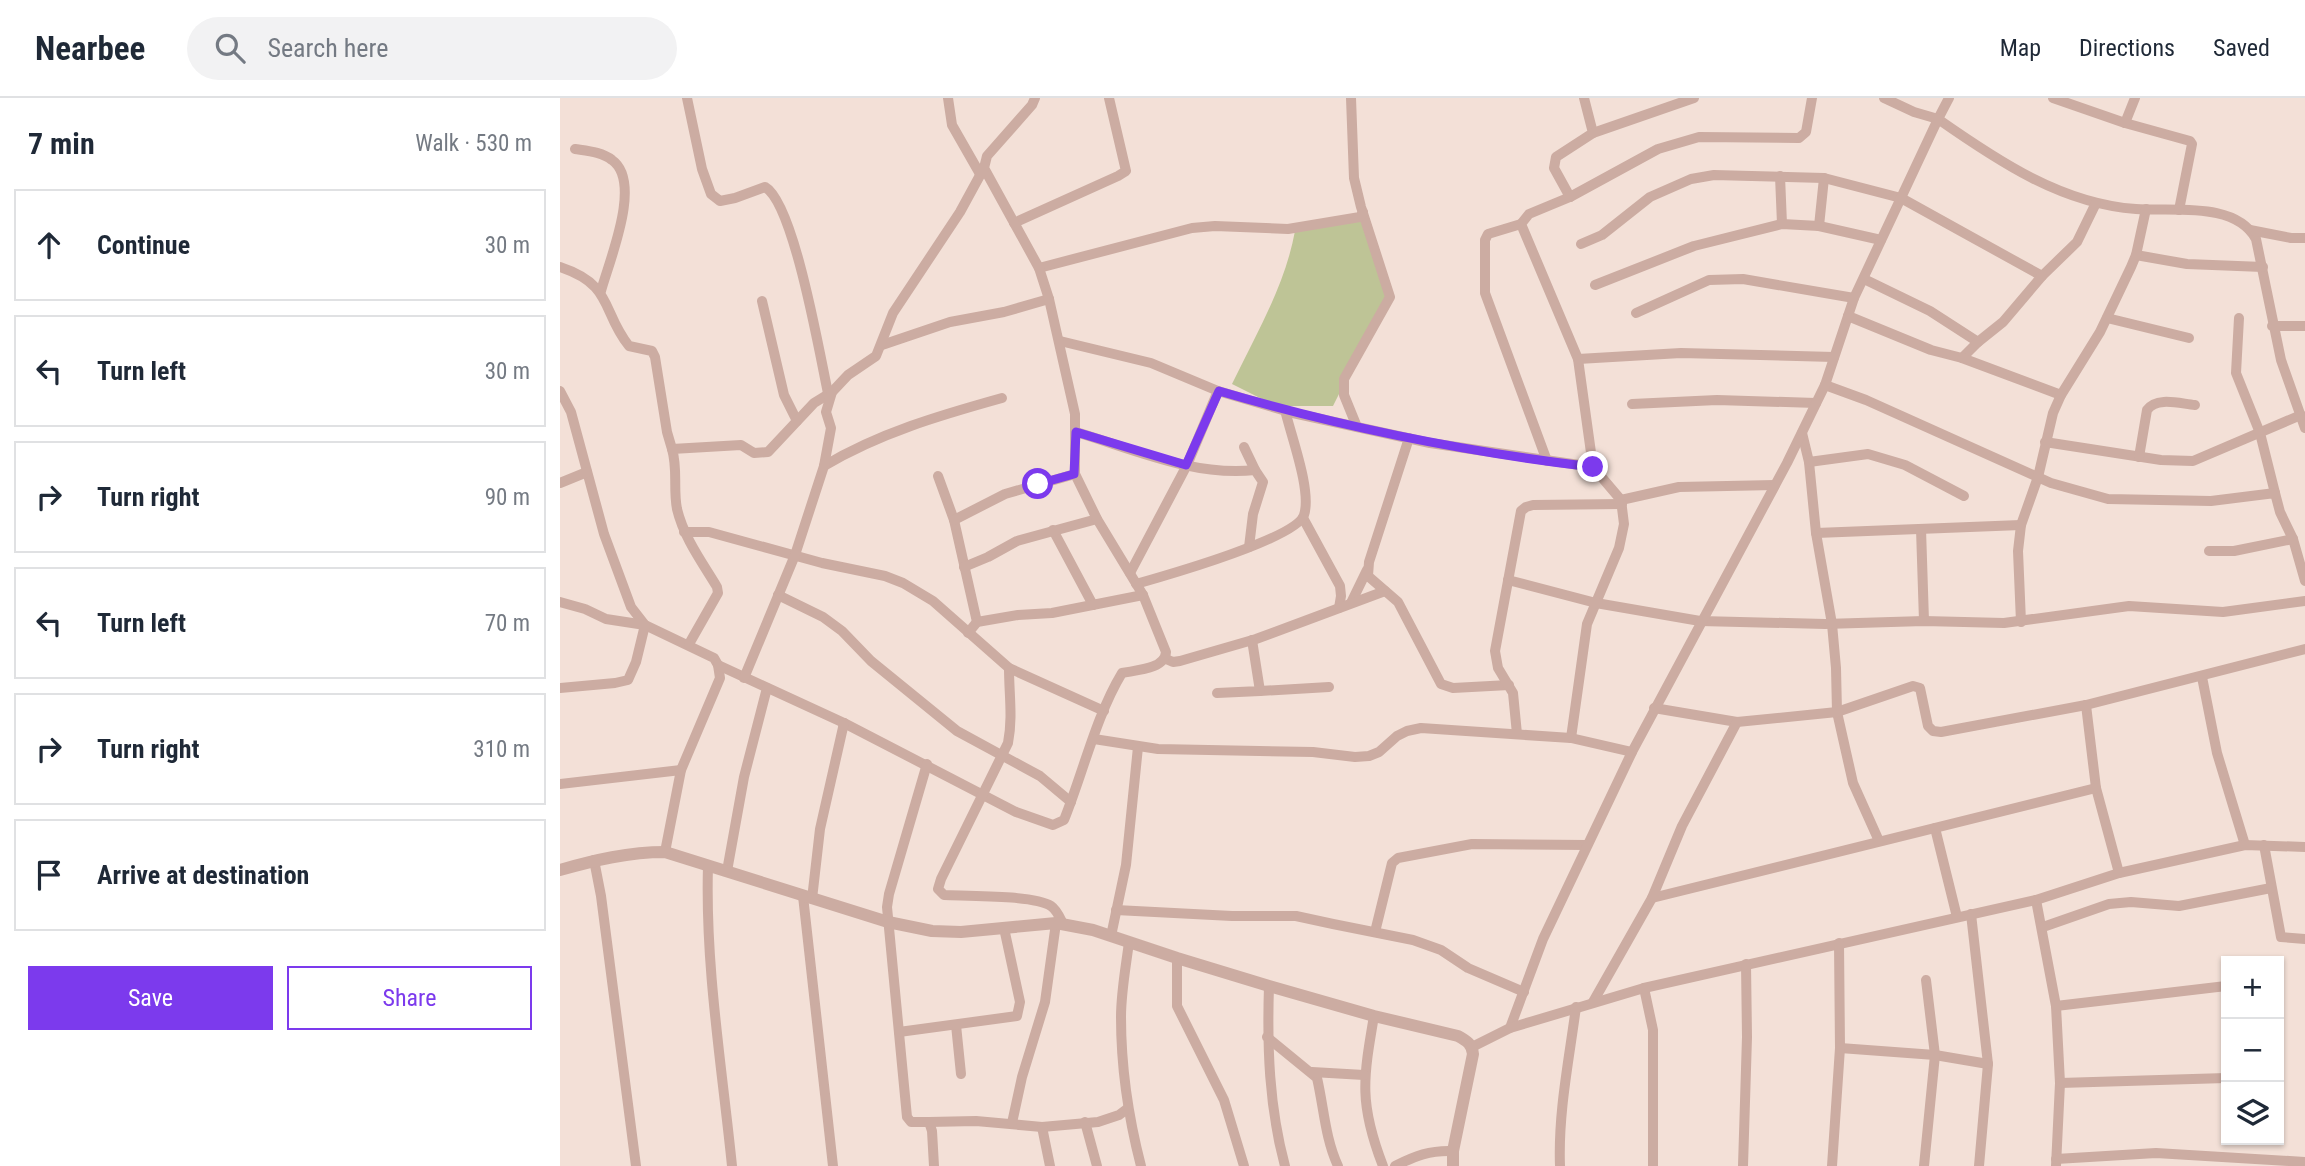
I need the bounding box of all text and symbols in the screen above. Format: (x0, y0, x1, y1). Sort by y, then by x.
search box (187, 17, 677, 80)
text: Nearbee (35, 29, 145, 68)
icon: search (211, 29, 249, 67)
text: Search here (267, 33, 388, 63)
text: Map (2000, 34, 2041, 62)
text: Directions (2079, 34, 2175, 62)
text: Saved (2213, 34, 2270, 62)
text: 7 min (28, 126, 95, 161)
text: Walk · 530 m (415, 130, 532, 157)
icon: ahead (30, 226, 68, 264)
text: Continue (97, 230, 190, 260)
text: 30 m (485, 232, 530, 259)
icon: left (30, 352, 68, 390)
text: Turn left (97, 356, 186, 386)
text: 30 m (485, 358, 530, 385)
route end (1577, 451, 1608, 482)
route start (1022, 468, 1053, 499)
icon: right (30, 478, 68, 516)
text: Turn right (97, 482, 199, 512)
text: 90 m (485, 484, 530, 511)
icon: left (30, 604, 68, 642)
text: Turn left (97, 608, 186, 638)
text: 70 m (485, 610, 530, 637)
icon: right (30, 730, 68, 768)
text: Turn right (97, 734, 199, 764)
text: 310 m (473, 736, 530, 763)
icon: arrive (30, 856, 68, 894)
text: Arrive at destination (97, 860, 309, 890)
map controls (2221, 956, 2284, 1145)
button: + (2221, 956, 2284, 1019)
button: Save (28, 966, 273, 1030)
button: Share (287, 966, 532, 1030)
button: − (2221, 1019, 2284, 1082)
button: layers (2221, 1082, 2284, 1145)

